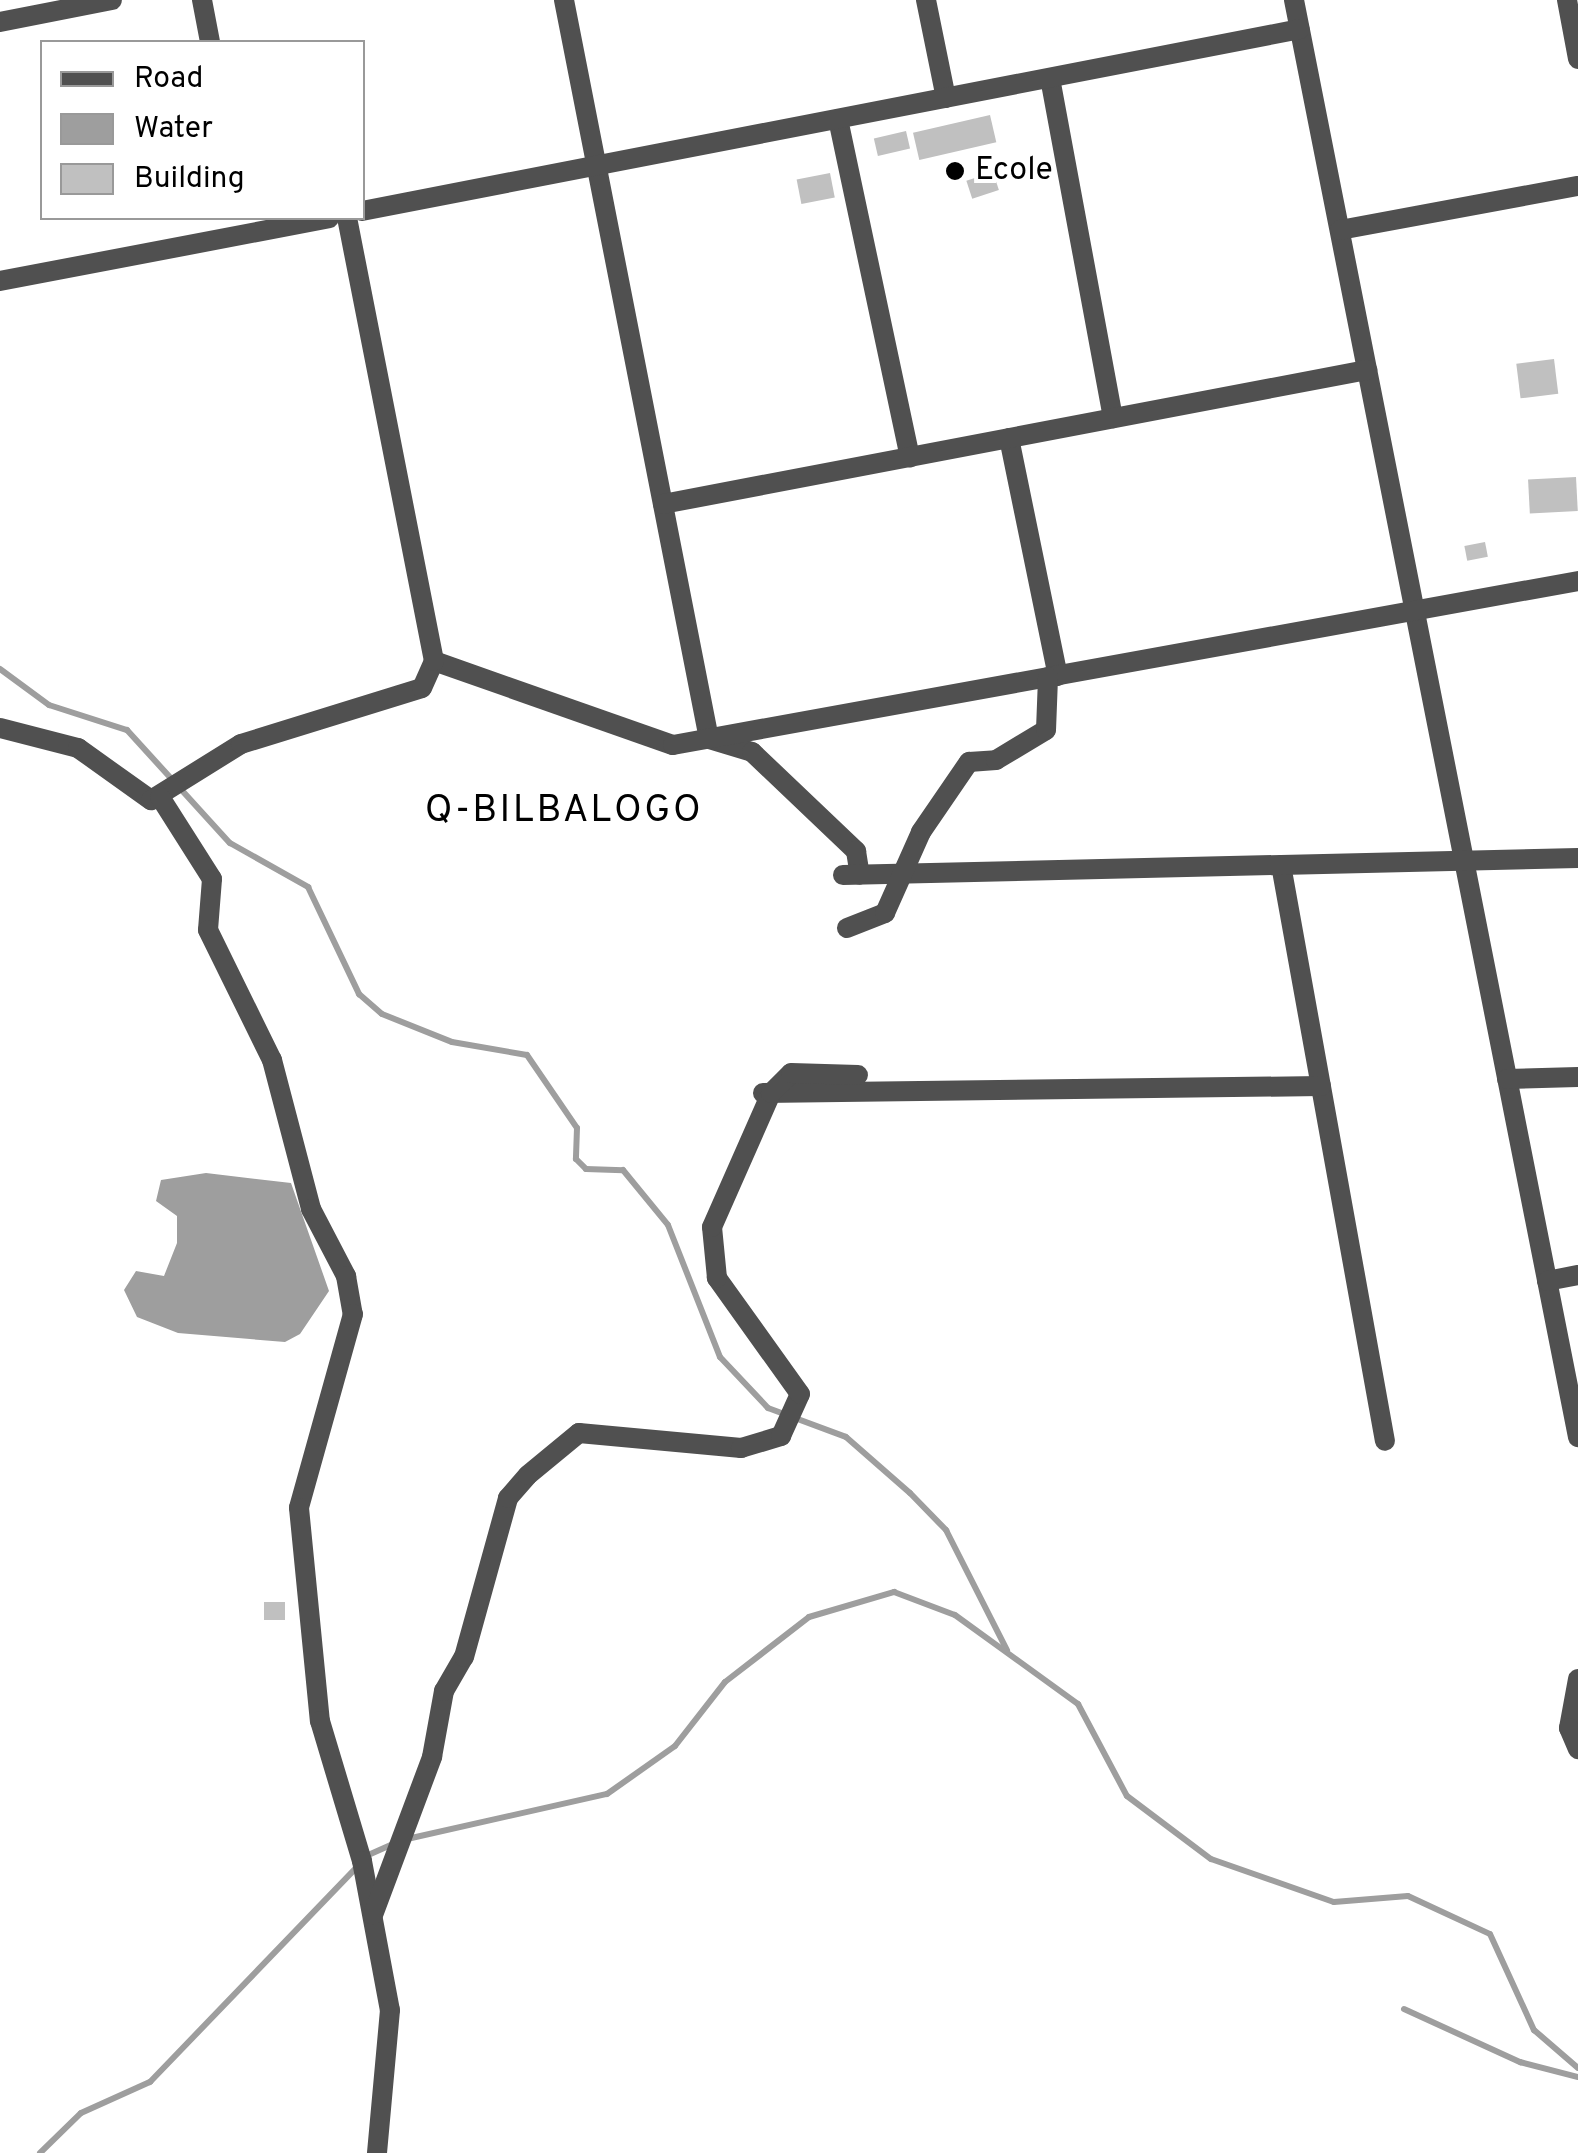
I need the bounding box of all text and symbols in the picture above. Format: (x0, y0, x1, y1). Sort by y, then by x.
legend (40, 40, 365, 220)
text: Road (134, 61, 203, 98)
text: Water (134, 111, 213, 148)
place label: Ecole (975, 152, 1053, 190)
marker: Ecole (944, 160, 966, 182)
text: Building (134, 161, 245, 198)
district label: Q-BILBALOGO (425, 789, 703, 835)

